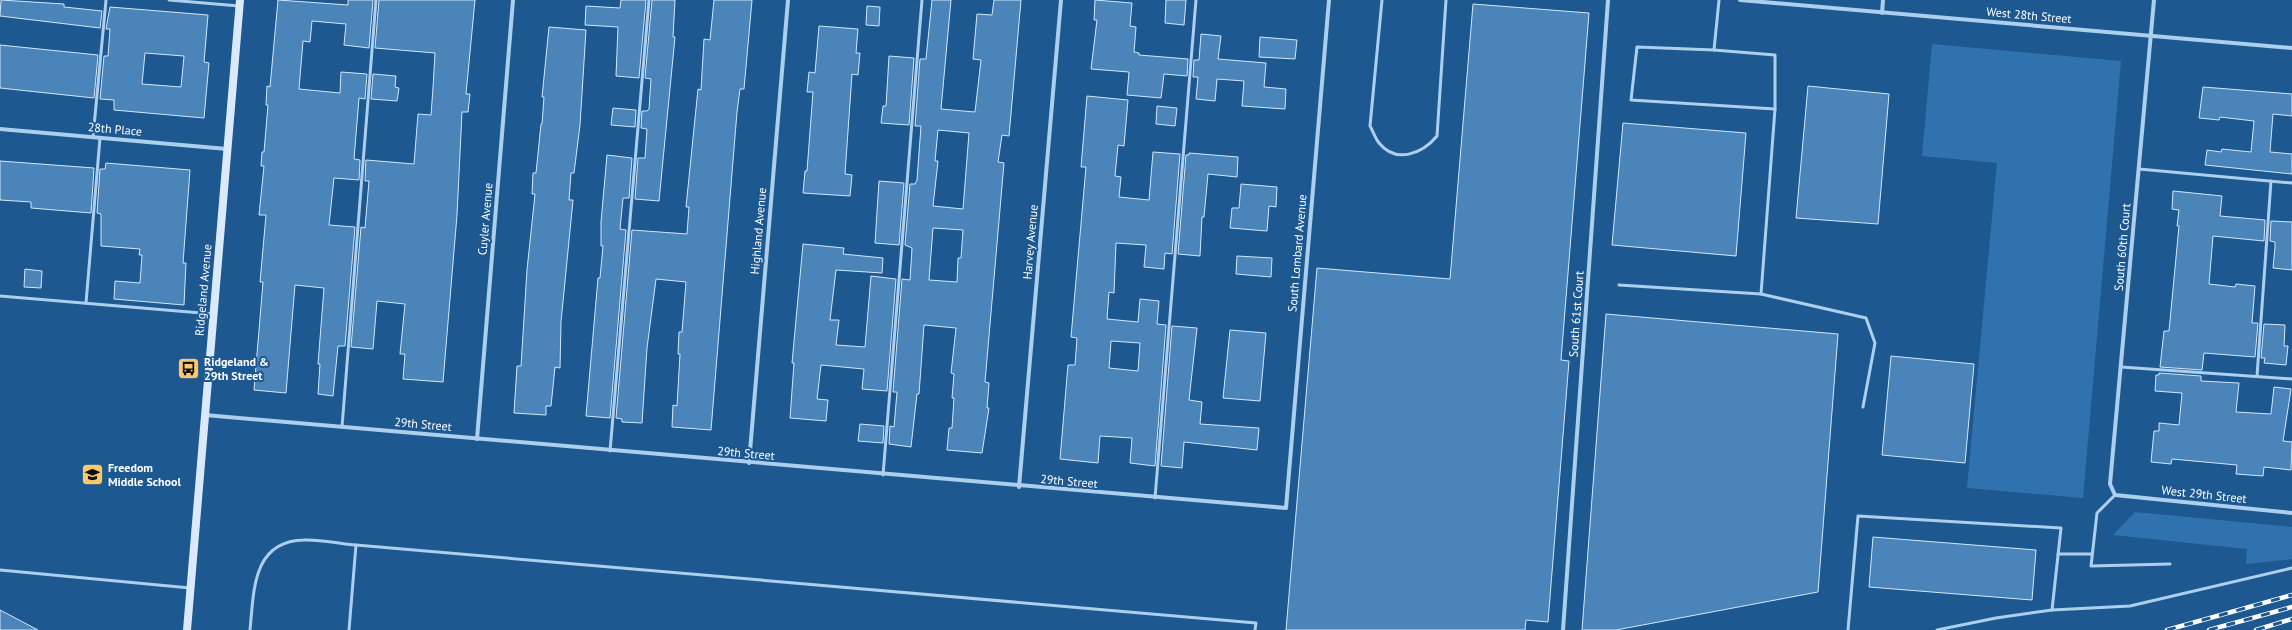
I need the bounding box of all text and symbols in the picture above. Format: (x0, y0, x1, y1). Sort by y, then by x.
street label: West 28th Street (1986, 4, 2072, 26)
street label: 28th Place (87, 119, 143, 139)
street label: Cuyler Avenue (474, 182, 496, 256)
street label: Highland Avenue (747, 187, 769, 275)
street label: South Lombard Avenue (1284, 194, 1310, 312)
street label: South 60th Court (2111, 203, 2133, 291)
street label: Harvey Avenue (1019, 204, 1041, 280)
street label: Ridgeland Avenue (192, 243, 214, 337)
street label: South 61st Court (1566, 270, 1586, 358)
place label: Ridgeland & 29th Street (204, 354, 269, 383)
bus stop icon: Ridgeland & 29th Street (176, 355, 202, 381)
street label: 29th Street (394, 414, 452, 434)
street label: 29th Street (717, 443, 775, 463)
place label: Freedom Middle School (108, 460, 181, 489)
school or university icon: Freedom Middle School (80, 461, 106, 487)
street label: 29th Street (1040, 471, 1098, 491)
street label: West 29th Street (2161, 482, 2247, 506)

